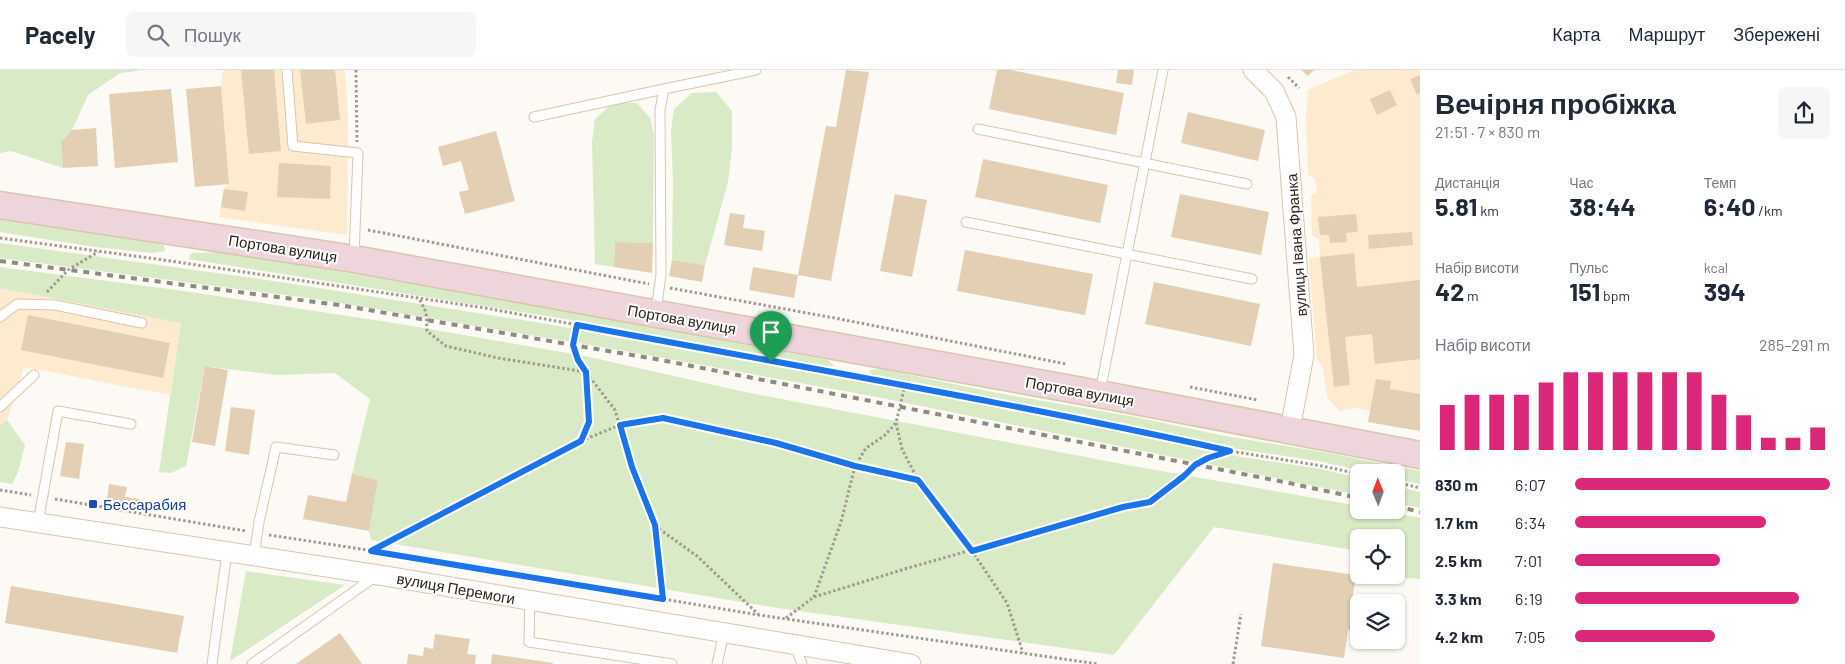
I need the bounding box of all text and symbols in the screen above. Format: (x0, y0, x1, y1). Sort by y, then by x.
search box (126, 12, 476, 57)
text: Pacely (25, 20, 96, 49)
icon: search (144, 21, 172, 49)
text: Пошук (184, 23, 241, 46)
text: Карта (1552, 23, 1600, 45)
text: Маршрут (1628, 23, 1705, 45)
text: Збережені (1733, 23, 1820, 45)
text: Вечірня пробіжка (1435, 86, 1676, 120)
button: share (1778, 87, 1830, 139)
text: 21:51 · 7 × 830 m (1435, 122, 1540, 141)
street label: вулиця Івана Франка (1282, 172, 1310, 317)
text: Дистанція (1435, 174, 1500, 191)
text: Час (1569, 174, 1593, 191)
text: Темп (1704, 174, 1736, 191)
text: 5.81 (1435, 191, 1477, 221)
text: 38:44 (1569, 191, 1636, 221)
text: 6:40 (1704, 191, 1756, 221)
text: km (1477, 202, 1499, 219)
text: /km (1756, 202, 1783, 219)
street label: Портова вулиця (227, 231, 339, 265)
text: Набір висоти (1435, 259, 1519, 276)
text: Пульс (1569, 259, 1609, 276)
text: kcal (1704, 259, 1728, 276)
text: 42 (1435, 276, 1464, 306)
text: 151 (1569, 276, 1600, 306)
text: 394 (1704, 276, 1746, 306)
text: m (1464, 287, 1479, 304)
text: bpm (1600, 287, 1630, 304)
street label: Портова вулиця (626, 301, 738, 337)
pin (750, 311, 792, 362)
icon: arrive (757, 318, 785, 346)
text: Набір висоти (1435, 335, 1531, 354)
text: 285–291 m (1759, 335, 1830, 354)
street label: Портова вулиця (1024, 373, 1136, 409)
north arrow (1350, 464, 1405, 519)
map controls (1350, 464, 1405, 649)
text: 830 m (1435, 475, 1478, 494)
text: 6:07 (1515, 475, 1545, 494)
place label: Бессарабия (103, 495, 186, 513)
marker: Бессарабия (87, 498, 99, 510)
text: 1.7 km (1435, 513, 1478, 532)
text: 6:34 (1515, 513, 1546, 532)
button: locate (1350, 529, 1405, 584)
text: 2.5 km (1435, 551, 1482, 570)
text: 7:01 (1515, 551, 1542, 570)
street label: вулиця Перемоги (395, 569, 517, 607)
text: 3.3 km (1435, 589, 1482, 608)
text: 6:19 (1515, 589, 1543, 608)
button: layers (1350, 594, 1405, 649)
text: 4.2 km (1435, 627, 1483, 646)
text: 7:05 (1515, 627, 1545, 646)

